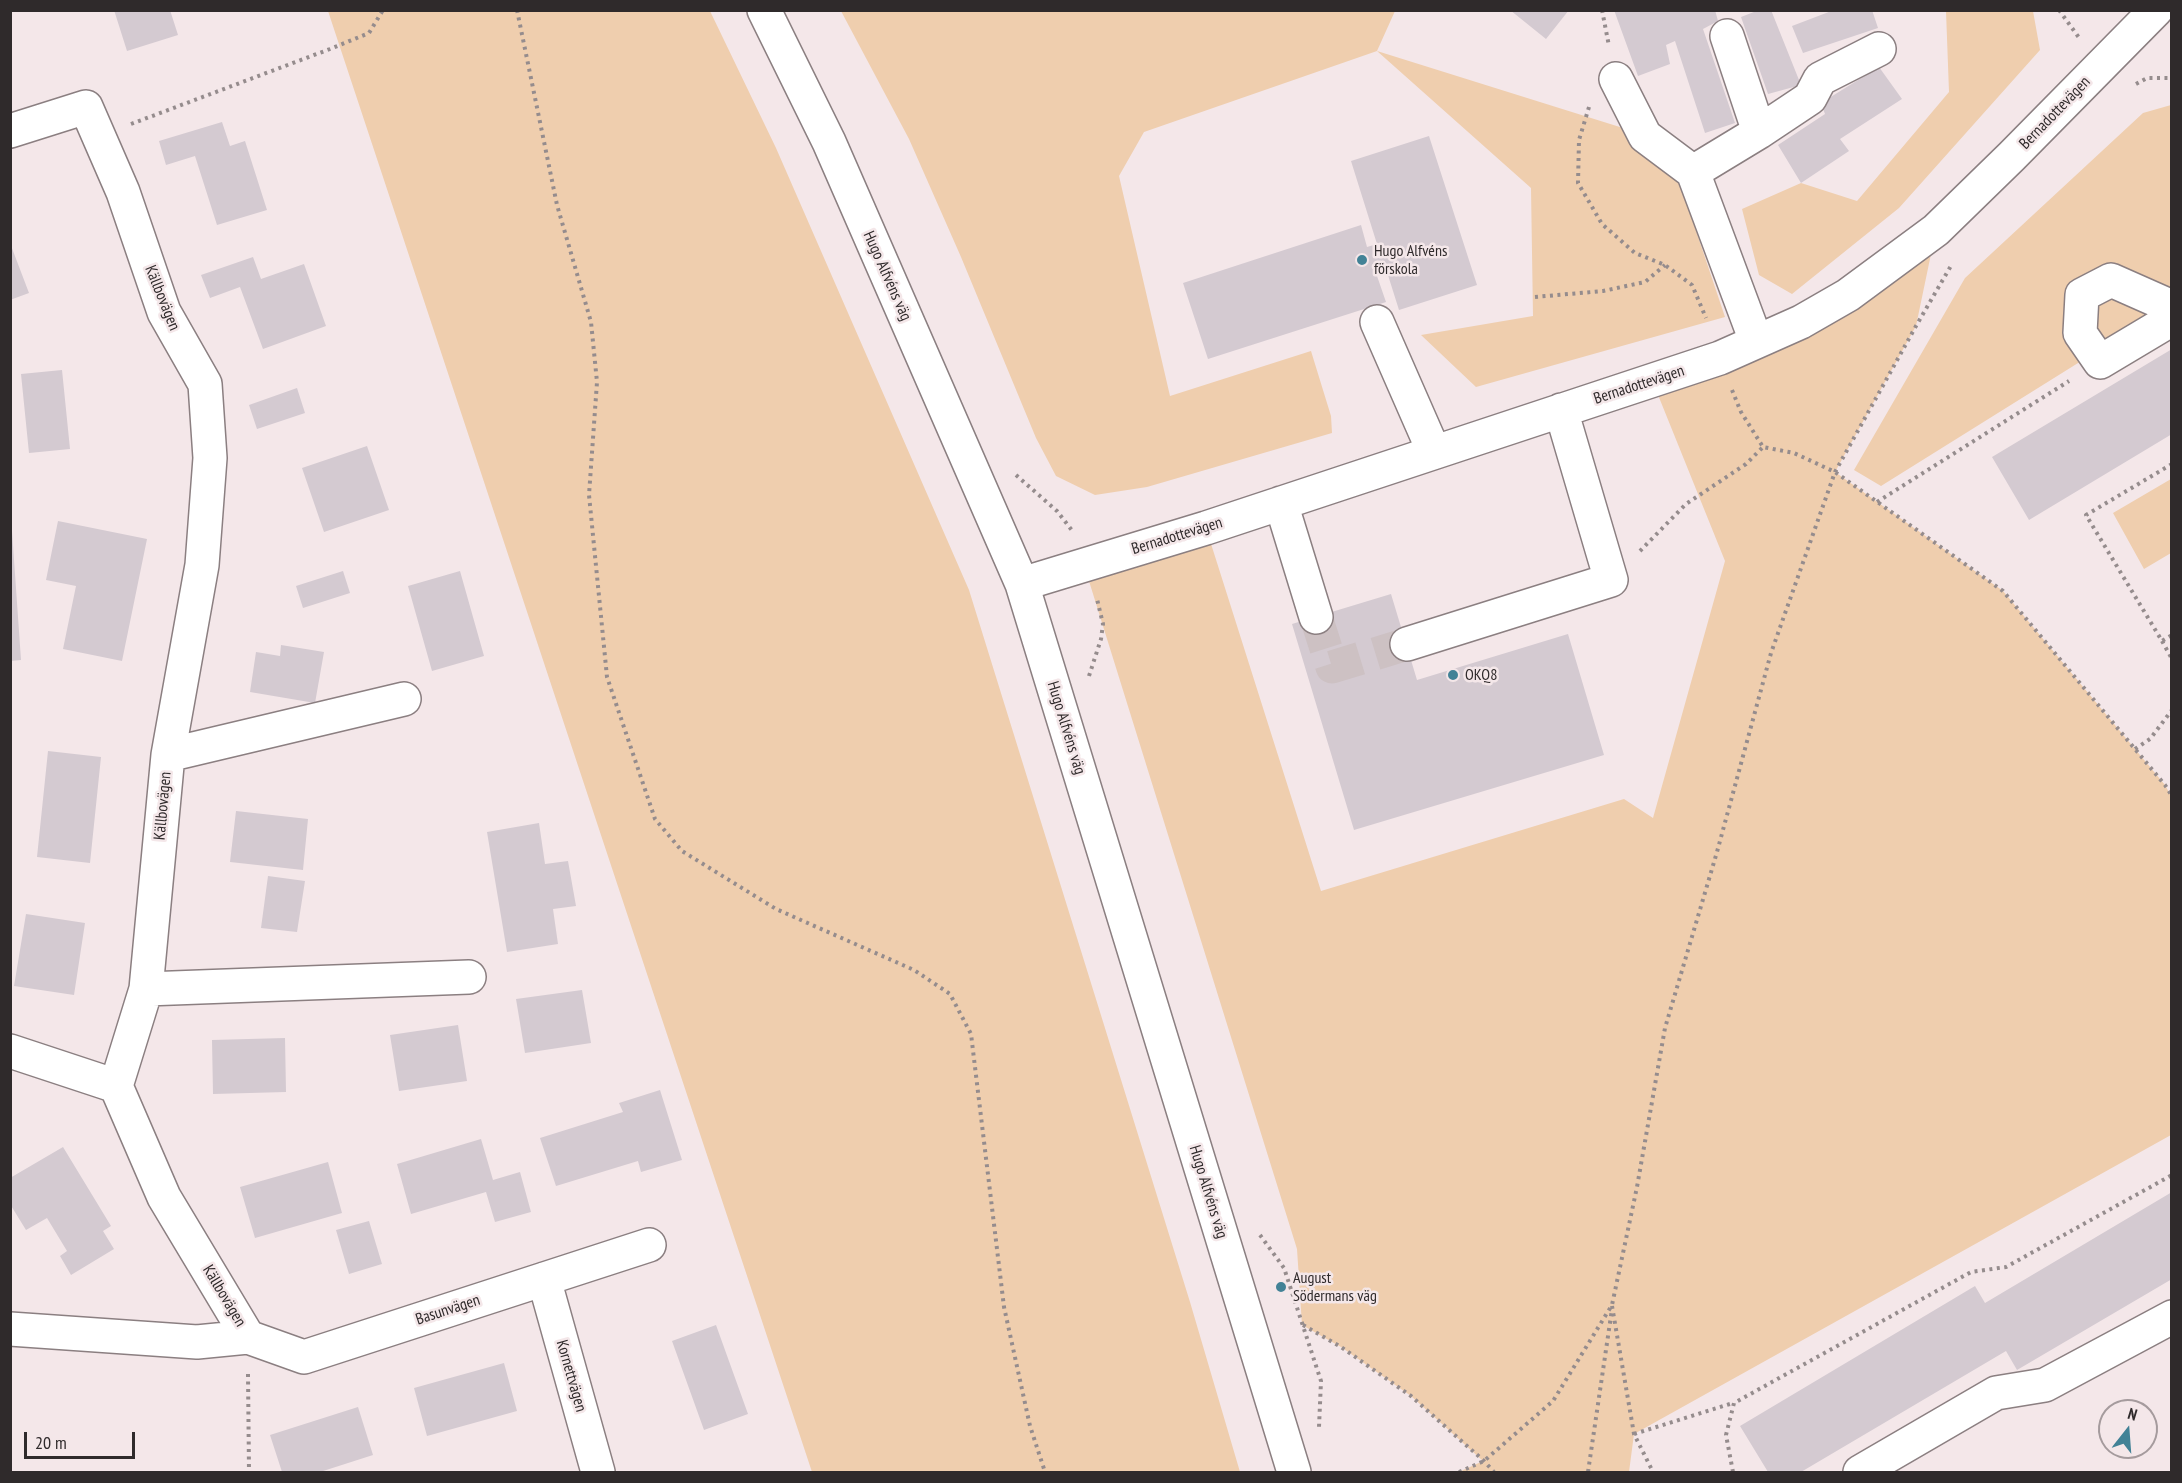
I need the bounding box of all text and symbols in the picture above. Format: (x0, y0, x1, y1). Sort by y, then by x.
street label: Bernadottevägen (2015, 73, 2095, 153)
street label: Hugo Alfvéns väg (859, 228, 915, 324)
place label: Hugo Alfvéns förskola (1374, 241, 1447, 279)
marker: Hugo Alfvéns förskola (1355, 253, 1369, 267)
street label: Källbovägen (140, 263, 184, 333)
street label: Bernadottevägen (1591, 361, 1687, 409)
street label: Bernadottevägen (1129, 513, 1225, 559)
place label: OKQ8 (1465, 665, 1497, 685)
marker: OKQ8 (1446, 668, 1460, 682)
street label: Hugo Alfvéns väg (1043, 679, 1089, 777)
street label: Källbovägen (150, 771, 176, 841)
street label: Hugo Alfvéns väg (1185, 1143, 1231, 1241)
street label: Källbovägen (198, 1262, 250, 1330)
place label: August Södermans väg (1293, 1268, 1377, 1306)
marker: August Södermans väg (1274, 1280, 1288, 1294)
street label: Basunvägen (413, 1291, 483, 1329)
street label: Kornettvägen (552, 1338, 590, 1414)
north arrow (2098, 1399, 2158, 1459)
text: N (2126, 1403, 2140, 1425)
scale bar (27, 1420, 138, 1458)
text: 20 m (35, 1431, 67, 1454)

